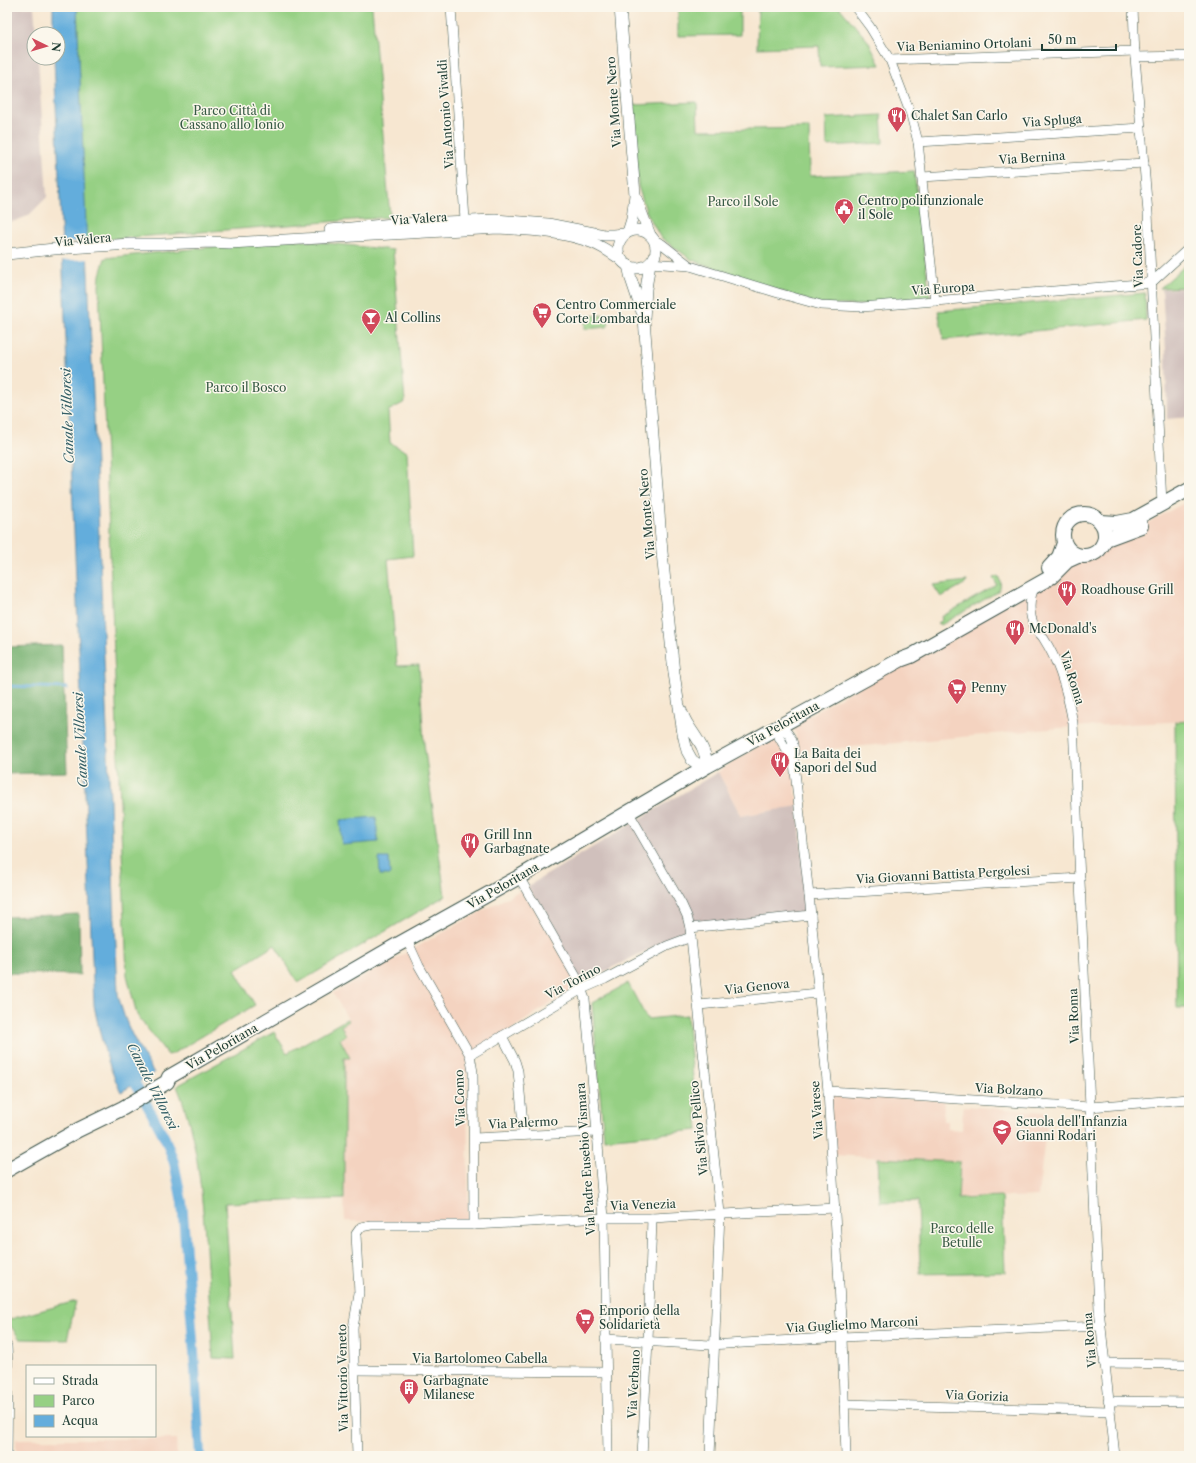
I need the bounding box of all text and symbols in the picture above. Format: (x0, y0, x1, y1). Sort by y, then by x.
north arrow (26, 26, 66, 66)
scale bar (1042, 26, 1116, 52)
text: 50 m (1048, 32, 1077, 47)
street label: Via Beniamino Ortolani (895, 35, 1032, 54)
text: N (49, 41, 63, 53)
street label: Via Monte Nero (603, 56, 624, 149)
street label: Via Antonio Vivaldi (434, 58, 457, 170)
park label: Parco Città di Cassano allo Ionio (180, 103, 284, 132)
restaurant icon: Chalet San Carlo (886, 105, 908, 133)
place label: Chalet San Carlo (911, 108, 1008, 123)
street label: Via Spluga (1021, 111, 1083, 130)
street label: Via Bernina (997, 148, 1066, 167)
place label: Centro polifunzionale il Sole (858, 193, 984, 222)
park label: Parco il Sole (707, 194, 779, 209)
public building icon: Centro polifunzionale il Sole (833, 197, 855, 225)
street label: Via Valera (389, 209, 448, 228)
street label: Via Cadore (1129, 224, 1146, 289)
street label: Via Valera (53, 230, 113, 250)
street label: Via Europa (910, 279, 976, 298)
place label: Centro Commerciale Corte Lombarda (556, 297, 677, 326)
supermarket icon: Centro Commerciale Corte Lombarda (531, 301, 553, 329)
bar icon: Al Collins (360, 307, 382, 335)
place label: Al Collins (384, 310, 441, 325)
water label: Canale Villoresi (57, 367, 77, 464)
park label: Parco il Bosco (206, 380, 286, 395)
street label: Via Monte Nero (635, 468, 658, 561)
restaurant icon: Roadhouse Grill (1056, 579, 1078, 607)
place label: Roadhouse Grill (1081, 582, 1174, 597)
restaurant icon: McDonald's (1004, 618, 1026, 646)
place label: McDonald's (1029, 621, 1097, 636)
street label: Via Roma (1056, 648, 1088, 707)
supermarket icon: Penny (946, 677, 968, 705)
place label: Penny (971, 680, 1007, 695)
water label: Canale Villoresi (69, 691, 90, 788)
street label: Via Peloritana (743, 697, 822, 750)
place label: La Baita dei Sapori del Sud (794, 746, 877, 775)
restaurant icon: La Baita dei Sapori del Sud (769, 750, 791, 778)
place label: Grill Inn Garbagnate (484, 827, 550, 856)
restaurant icon: Grill Inn Garbagnate (459, 831, 481, 859)
street label: Via Peloritana (463, 859, 542, 913)
street label: Via Giovanni Battista Pergolesi (855, 862, 1031, 887)
street label: Via Torino (542, 961, 603, 1003)
street label: Via Genova (723, 976, 791, 997)
street label: Via Roma (1065, 987, 1082, 1045)
street label: Via Peloritana (182, 1020, 261, 1074)
water label: Canale Villoresi (124, 1040, 182, 1133)
street label: Via Como (451, 1069, 468, 1128)
street label: Via Silvio Pellico (686, 1080, 711, 1177)
street label: Via Varese (807, 1080, 826, 1141)
street label: Via Bolzano (973, 1080, 1044, 1099)
street label: Via Padre Eusebio Vismara (573, 1082, 598, 1237)
street label: Via Palermo (487, 1113, 558, 1132)
place label: Scuola dell'Infanzia Gianni Rodari (1016, 1114, 1128, 1143)
school or university icon: Scuola dell'Infanzia Gianni Rodari (991, 1118, 1013, 1146)
street label: Via Venezia (609, 1196, 677, 1213)
park label: Parco delle Betulle (930, 1221, 994, 1250)
place label: Emporio della Solidarietà (599, 1303, 681, 1332)
supermarket icon: Emporio della Solidarietà (574, 1307, 596, 1335)
street label: Via Roma (1080, 1311, 1099, 1369)
street label: Via Guglielmo Marconi (784, 1314, 919, 1336)
street label: Via Vittorio Veneto (334, 1324, 351, 1433)
street label: Via Verbano (624, 1349, 643, 1420)
street label: Via Bartolomeo Cabella (411, 1351, 548, 1366)
legend (26, 1365, 156, 1437)
text: Strada (62, 1373, 99, 1388)
place label: Garbagnate Milanese (423, 1373, 489, 1402)
building icon: Garbagnate Milanese (398, 1377, 420, 1405)
street label: Via Gorizia (944, 1387, 1010, 1404)
text: Parco (62, 1393, 95, 1408)
text: Acqua (61, 1413, 99, 1428)

